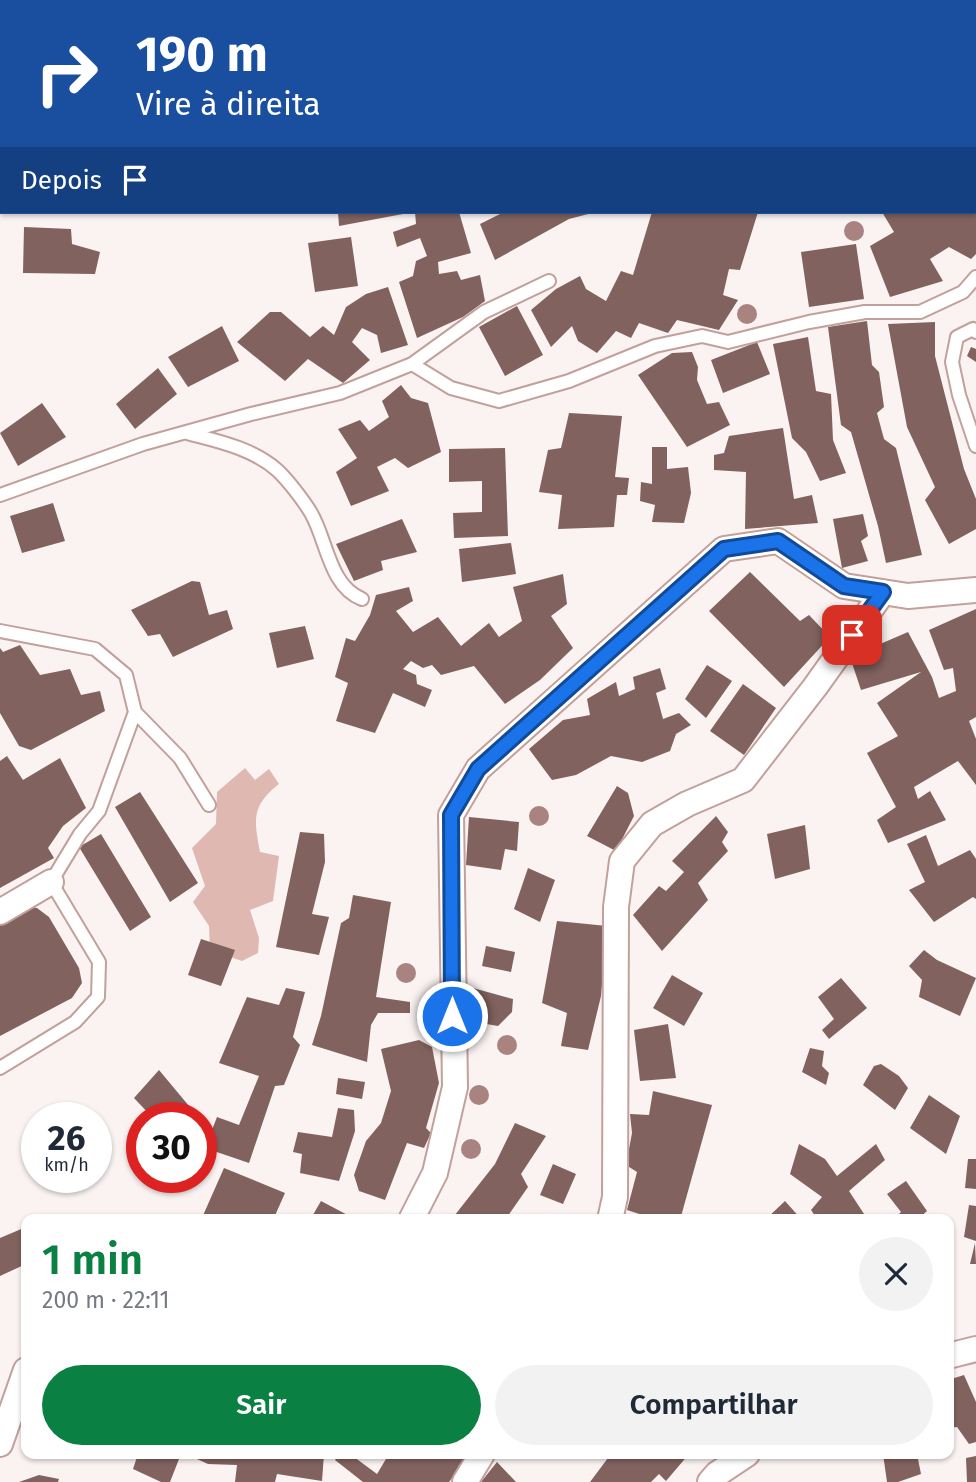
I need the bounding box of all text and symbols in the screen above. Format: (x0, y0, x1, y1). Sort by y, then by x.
text: 190 m (136, 25, 268, 84)
icon: right (21, 28, 112, 119)
text: Vire à direita (136, 85, 321, 123)
icon: arrive (116, 161, 154, 199)
text: Depois (21, 165, 102, 196)
pin (822, 605, 882, 665)
icon: arrive (833, 616, 871, 654)
position arrow (415, 979, 489, 1053)
speed limit sign: 30 (126, 1102, 217, 1193)
text: 26 (48, 1117, 85, 1159)
text: km/h (44, 1154, 89, 1176)
text: 1 min (42, 1235, 143, 1285)
button: close (859, 1237, 933, 1311)
text: 200 m · 22:11 (42, 1286, 170, 1314)
button: Sair (42, 1365, 481, 1445)
button: Compartilhar (495, 1365, 933, 1445)

